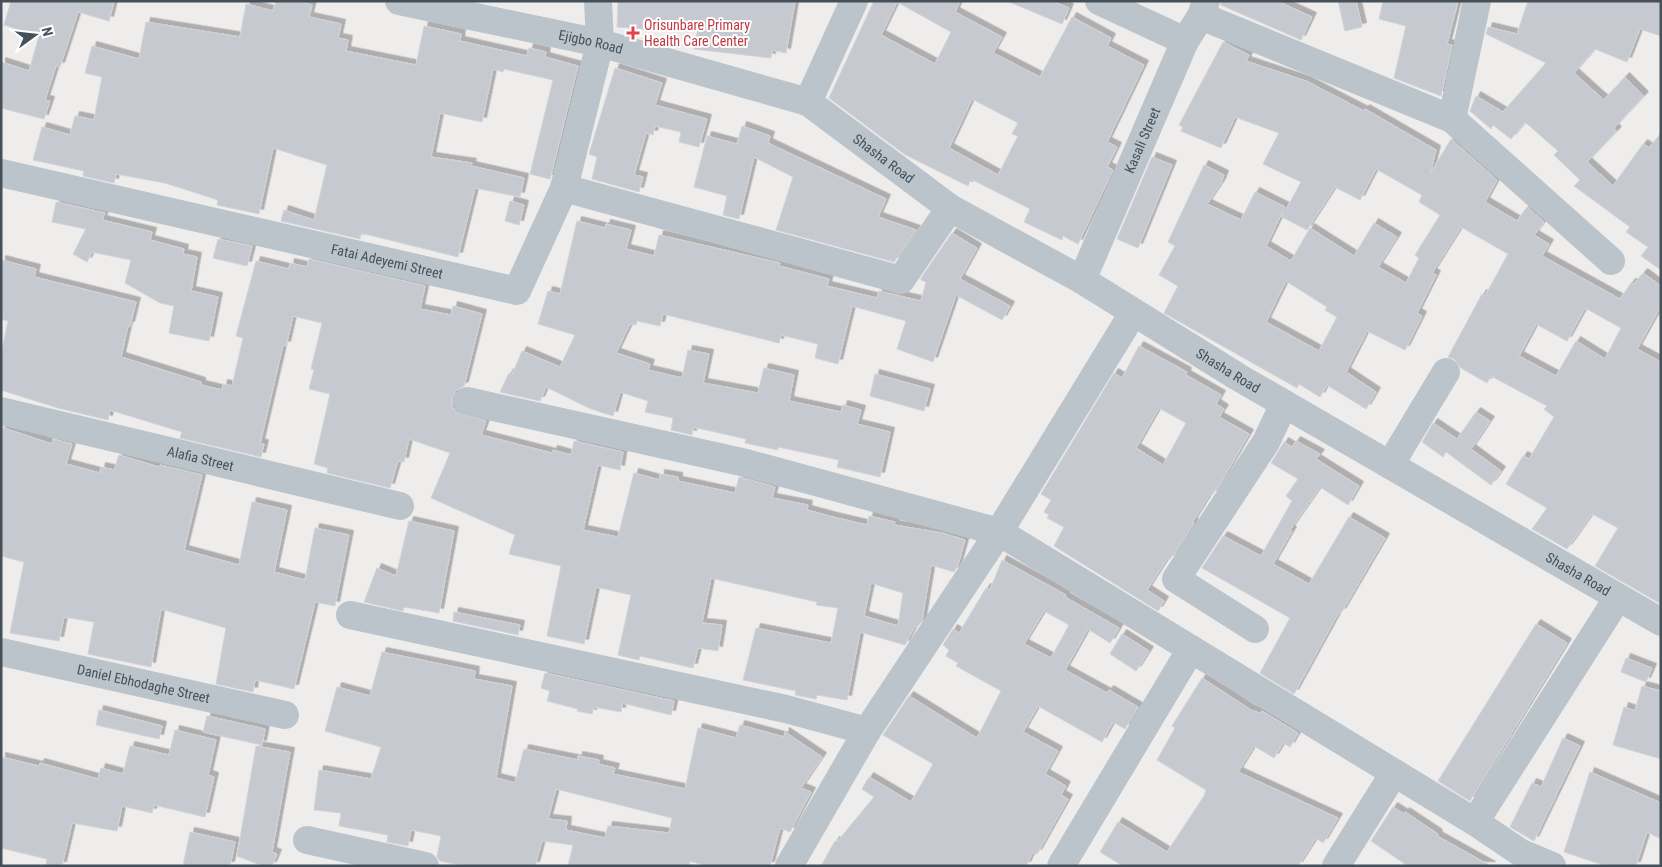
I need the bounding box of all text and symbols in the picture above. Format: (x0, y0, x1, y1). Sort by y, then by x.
north arrow (10, 10, 60, 60)
place label: Orisunbare Primary Health Care Center (644, 17, 750, 49)
text: N (39, 25, 56, 38)
marker: Orisunbare Primary Health Care Center (626, 26, 640, 40)
street label: Ejigbo Road (557, 27, 625, 57)
street label: Kasali Street (1121, 105, 1163, 176)
street label: Shasha Road (850, 131, 917, 186)
street label: Fatai Adeyemi Street (330, 241, 444, 282)
street label: Shasha Road (1193, 345, 1263, 396)
street label: Alafia Street (166, 443, 235, 474)
street label: Shasha Road (1543, 549, 1613, 599)
street label: Daniel Ebhodaghe Street (76, 661, 211, 706)

